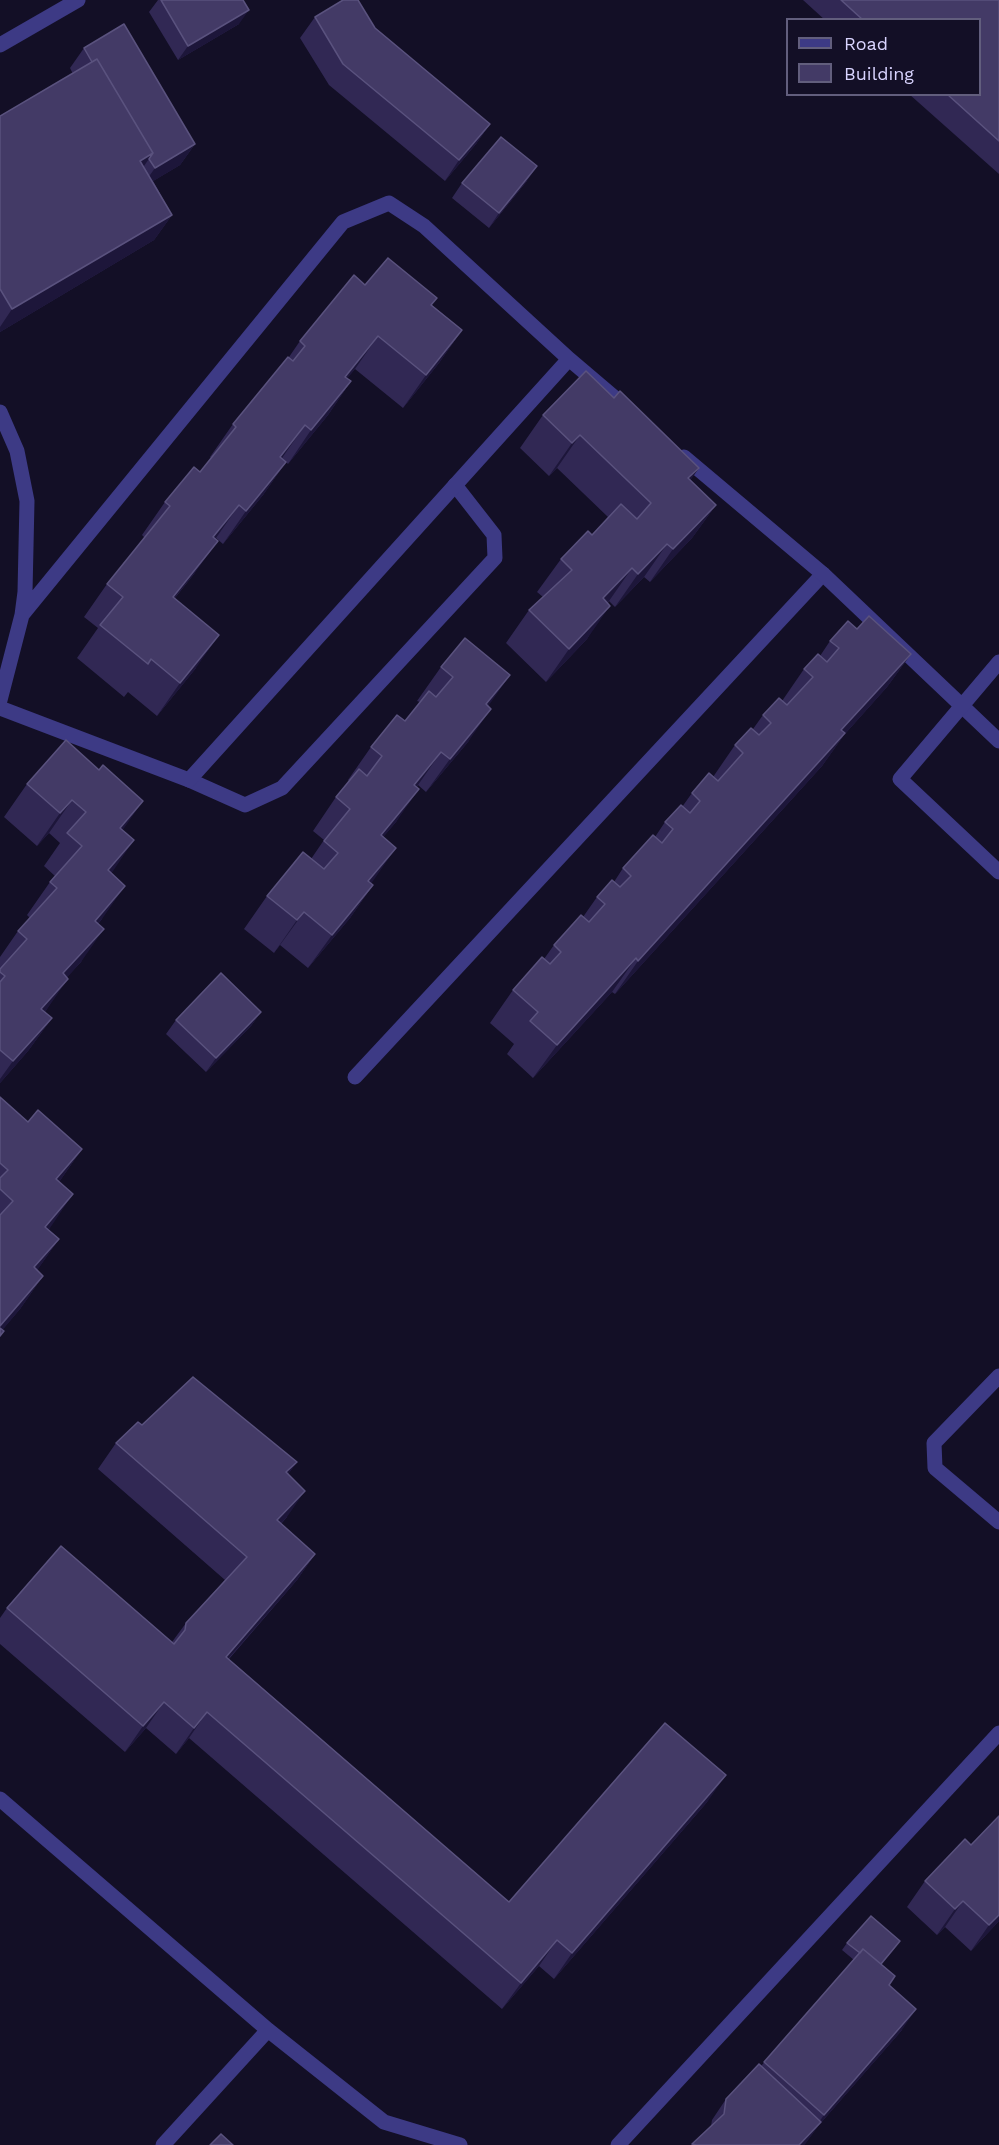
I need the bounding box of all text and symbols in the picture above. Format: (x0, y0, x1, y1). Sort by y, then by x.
legend (786, 18, 981, 96)
text: Road (844, 33, 888, 54)
text: Building (844, 63, 914, 84)

